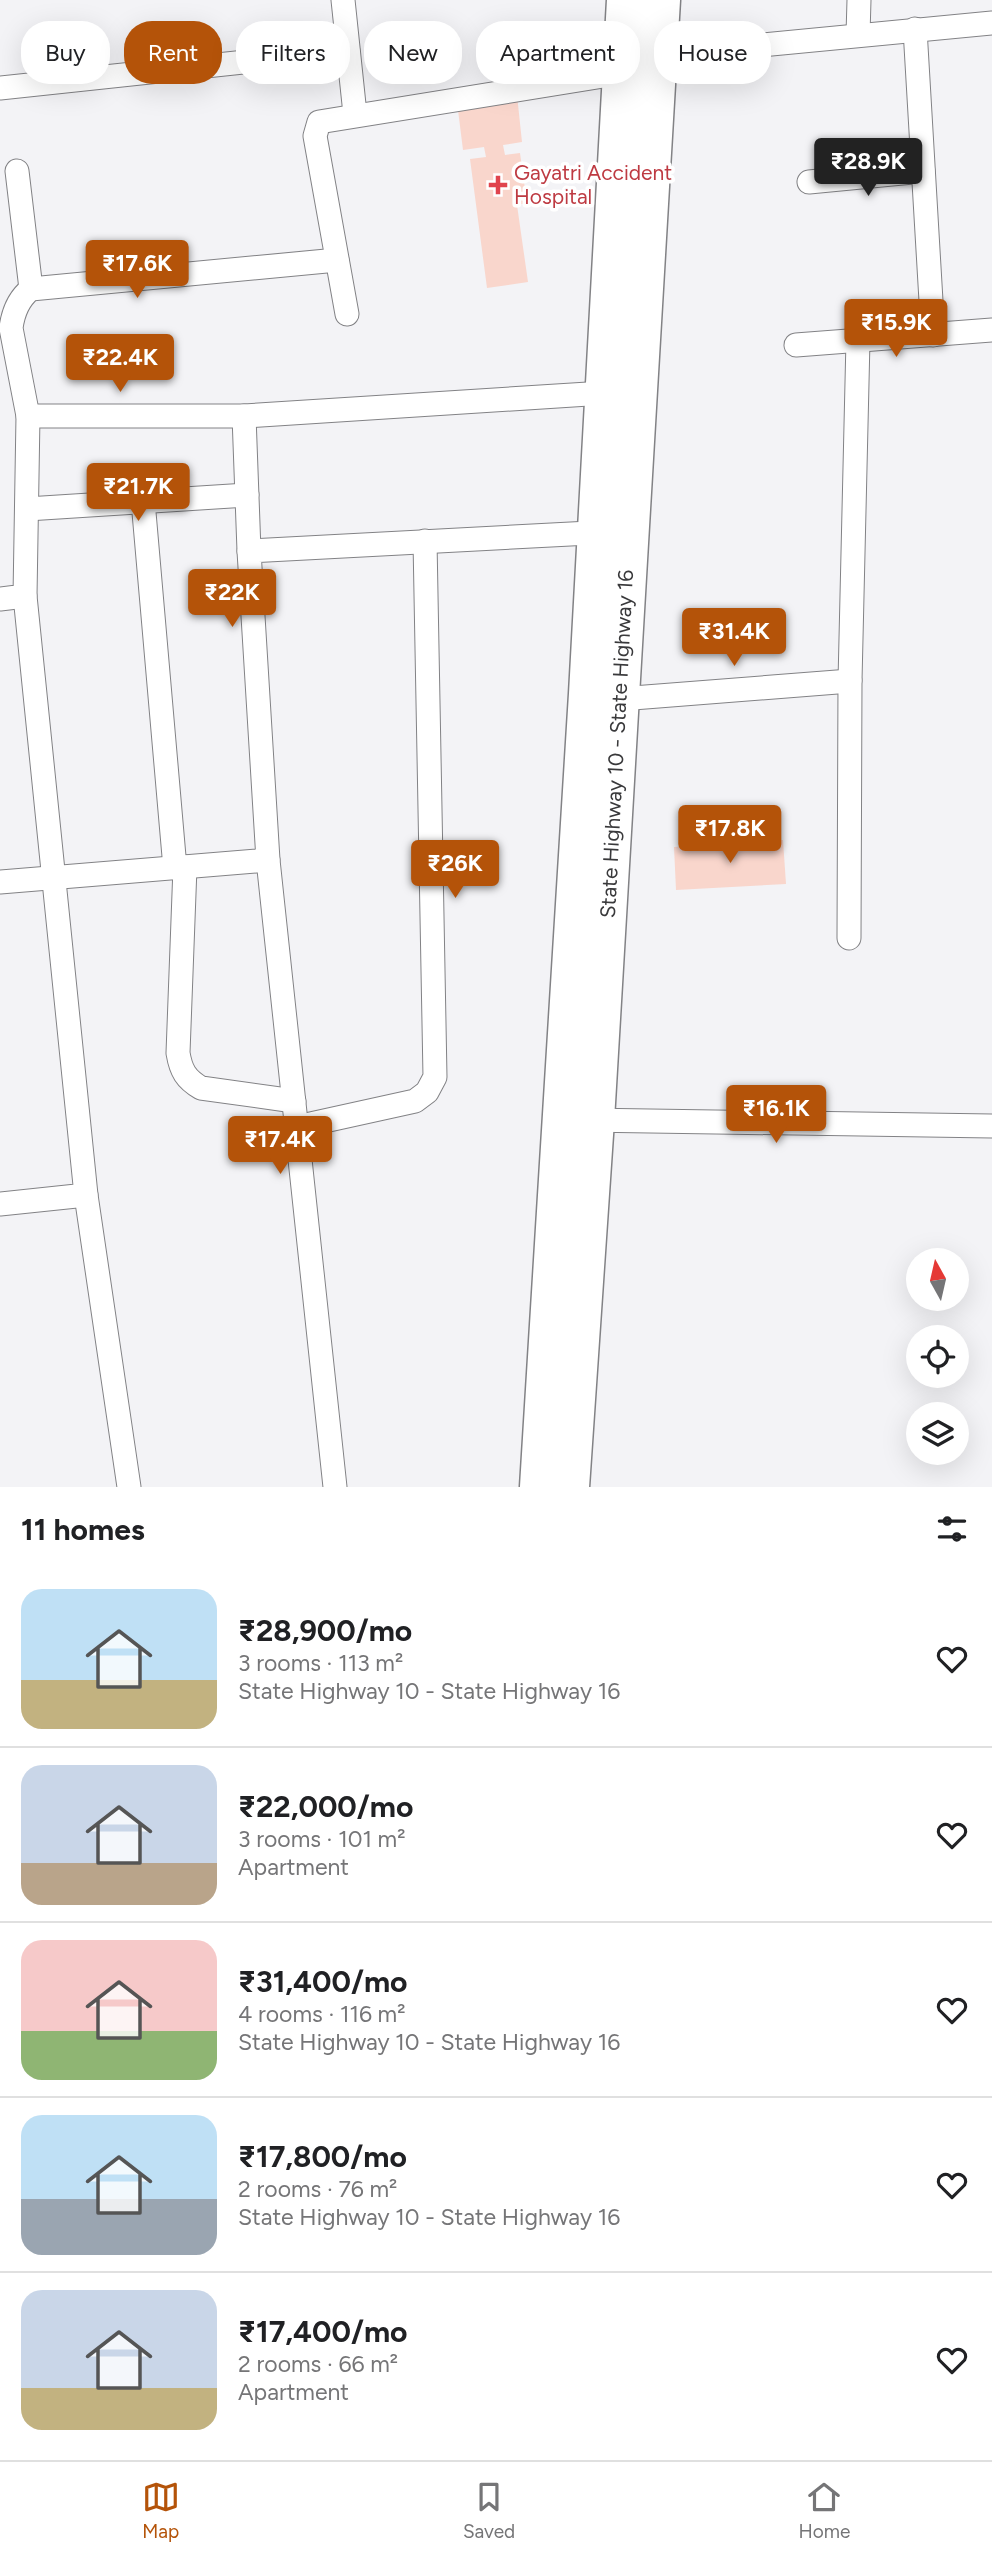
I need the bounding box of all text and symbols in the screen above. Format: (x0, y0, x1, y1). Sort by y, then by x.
chip: Buy (21, 21, 110, 84)
chip: Rent (124, 21, 222, 84)
chip: Filters (236, 21, 350, 84)
chip: New (364, 21, 462, 84)
chip: Apartment (476, 21, 640, 84)
chip: House (654, 21, 771, 84)
pin: ₹28.9K (811, 138, 925, 198)
text: ₹28.9K (830, 147, 906, 175)
place label: Gayatri Accident Hospital (514, 160, 672, 209)
marker: Gayatri Accident Hospital (488, 175, 508, 195)
pin: ₹17.6K (80, 240, 194, 300)
text: ₹17.6K (102, 249, 172, 277)
pin: ₹15.9K (839, 300, 953, 359)
text: ₹15.9K (860, 308, 932, 336)
pin: ₹22.4K (63, 334, 177, 394)
text: ₹22.4K (82, 343, 158, 371)
pin: ₹21.7K (81, 463, 195, 523)
text: ₹21.7K (103, 472, 173, 500)
street label: State Highway 10 - State Highway 16 (595, 569, 638, 919)
pin: ₹22K (191, 570, 273, 629)
text: ₹22K (204, 578, 260, 606)
pin: ₹31.4K (677, 608, 791, 668)
text: ₹31.4K (698, 617, 770, 645)
pin: ₹17.8K (673, 806, 787, 865)
text: ₹17.8K (694, 814, 766, 842)
pin: ₹26K (414, 841, 496, 900)
text: ₹26K (427, 849, 483, 877)
pin: ₹16.1K (719, 1086, 833, 1145)
text: ₹16.1K (742, 1094, 810, 1122)
pin: ₹17.4K (223, 1116, 337, 1176)
text: ₹17.4K (244, 1125, 316, 1153)
north arrow (906, 1248, 970, 1311)
map controls (906, 1248, 969, 1465)
button: locate (906, 1325, 969, 1388)
button: layers (906, 1402, 969, 1465)
icon: filters (933, 1510, 971, 1548)
text: 11 homes (21, 1511, 145, 1548)
text: ₹28,900/mo (238, 1612, 412, 1649)
icon: home (77, 1617, 161, 1701)
icon: heart (933, 1640, 971, 1678)
text: 3 rooms · 113 m² (238, 1649, 403, 1677)
text: State Highway 10 - State Highway 16 (238, 1677, 620, 1705)
text: ₹22,000/mo (238, 1788, 413, 1825)
icon: home (77, 1793, 161, 1877)
icon: heart (933, 1816, 971, 1854)
text: 3 rooms · 101 m² (238, 1825, 405, 1853)
text: Apartment (238, 1853, 349, 1881)
text: ₹31,400/mo (238, 1963, 407, 2000)
icon: home (77, 1968, 161, 2052)
icon: heart (933, 1991, 971, 2029)
text: 4 rooms · 116 m² (238, 2000, 406, 2028)
text: State Highway 10 - State Highway 16 (238, 2028, 620, 2056)
text: ₹17,800/mo (238, 2138, 407, 2175)
icon: home (77, 2143, 161, 2227)
icon: heart (933, 2166, 971, 2204)
text: 2 rooms · 76 m² (238, 2175, 397, 2203)
text: State Highway 10 - State Highway 16 (238, 2203, 620, 2231)
text: ₹17,400/mo (238, 2313, 407, 2350)
icon: home (77, 2318, 161, 2402)
icon: heart (933, 2341, 971, 2379)
text: 2 rooms · 66 m² (238, 2350, 398, 2378)
text: Apartment (238, 2378, 349, 2406)
tab: Map (142, 2478, 180, 2543)
tab: Saved (463, 2478, 515, 2543)
tab: Home (799, 2478, 850, 2543)

